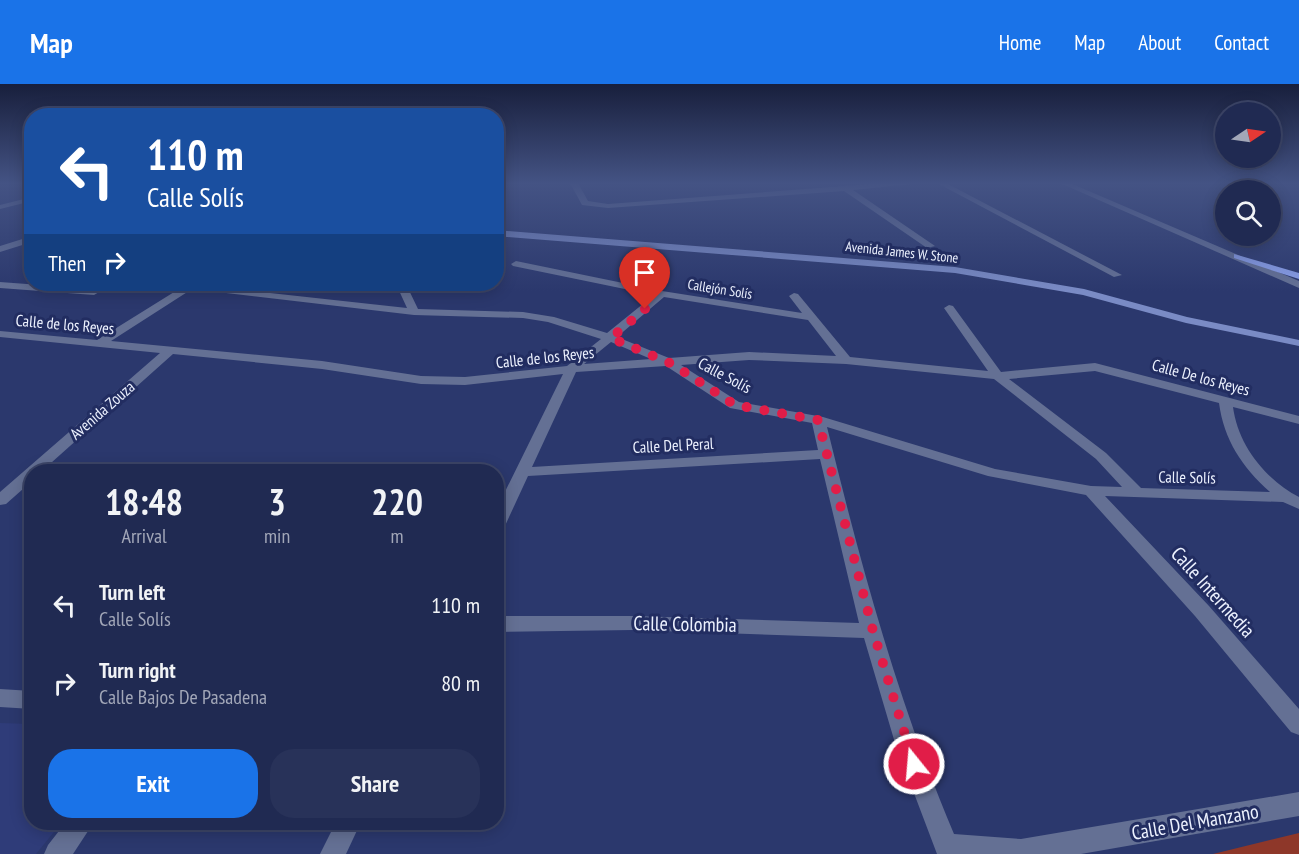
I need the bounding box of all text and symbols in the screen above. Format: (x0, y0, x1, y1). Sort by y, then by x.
text: Map (30, 24, 73, 61)
text: Home (999, 29, 1041, 56)
text: Map (1074, 29, 1105, 56)
text: About (1138, 29, 1181, 56)
text: Contact (1214, 29, 1269, 56)
north arrow (1215, 102, 1281, 168)
map controls (1215, 102, 1281, 246)
text: 110 m (147, 127, 244, 182)
icon: left (48, 132, 126, 210)
text: Calle Solís (147, 180, 244, 214)
button: search (1215, 180, 1281, 246)
street label: Avenida James W. Stone (845, 237, 960, 267)
icon: right (98, 246, 131, 279)
pin (619, 247, 670, 309)
text: Then (48, 249, 86, 277)
icon: arrive (628, 256, 661, 289)
street label: Callejón Solís (686, 275, 754, 303)
street label: Calle de los Reyes (15, 310, 115, 338)
street label: Calle de los Reyes (495, 342, 595, 372)
street label: Calle Solís (695, 353, 755, 397)
street label: Calle De los Reyes (1150, 354, 1252, 400)
street label: Avenida Zouza (66, 376, 138, 444)
street label: Calle Del Peral (632, 433, 714, 457)
street label: Calle Solís (1158, 467, 1216, 487)
text: 18:48 (105, 478, 183, 525)
text: 3 (268, 478, 286, 525)
text: 220 (371, 478, 423, 525)
text: Arrival (121, 523, 167, 549)
text: min (264, 523, 290, 549)
text: m (391, 523, 404, 549)
street label: Calle Intermedia (1165, 541, 1261, 643)
text: Turn left (99, 578, 165, 606)
icon: left (48, 589, 81, 622)
text: 110 m (431, 591, 480, 619)
text: Calle Solís (99, 606, 171, 632)
street label: Calle Colombia (633, 610, 737, 638)
text: Turn right (99, 656, 176, 684)
icon: right (48, 667, 81, 700)
text: 80 m (441, 669, 480, 697)
text: Calle Bajos De Pasadena (99, 684, 267, 710)
position arrow (882, 732, 946, 796)
button: Exit (48, 749, 258, 818)
button: Share (270, 749, 480, 818)
street label: Calle Del Manzano (1129, 798, 1261, 846)

